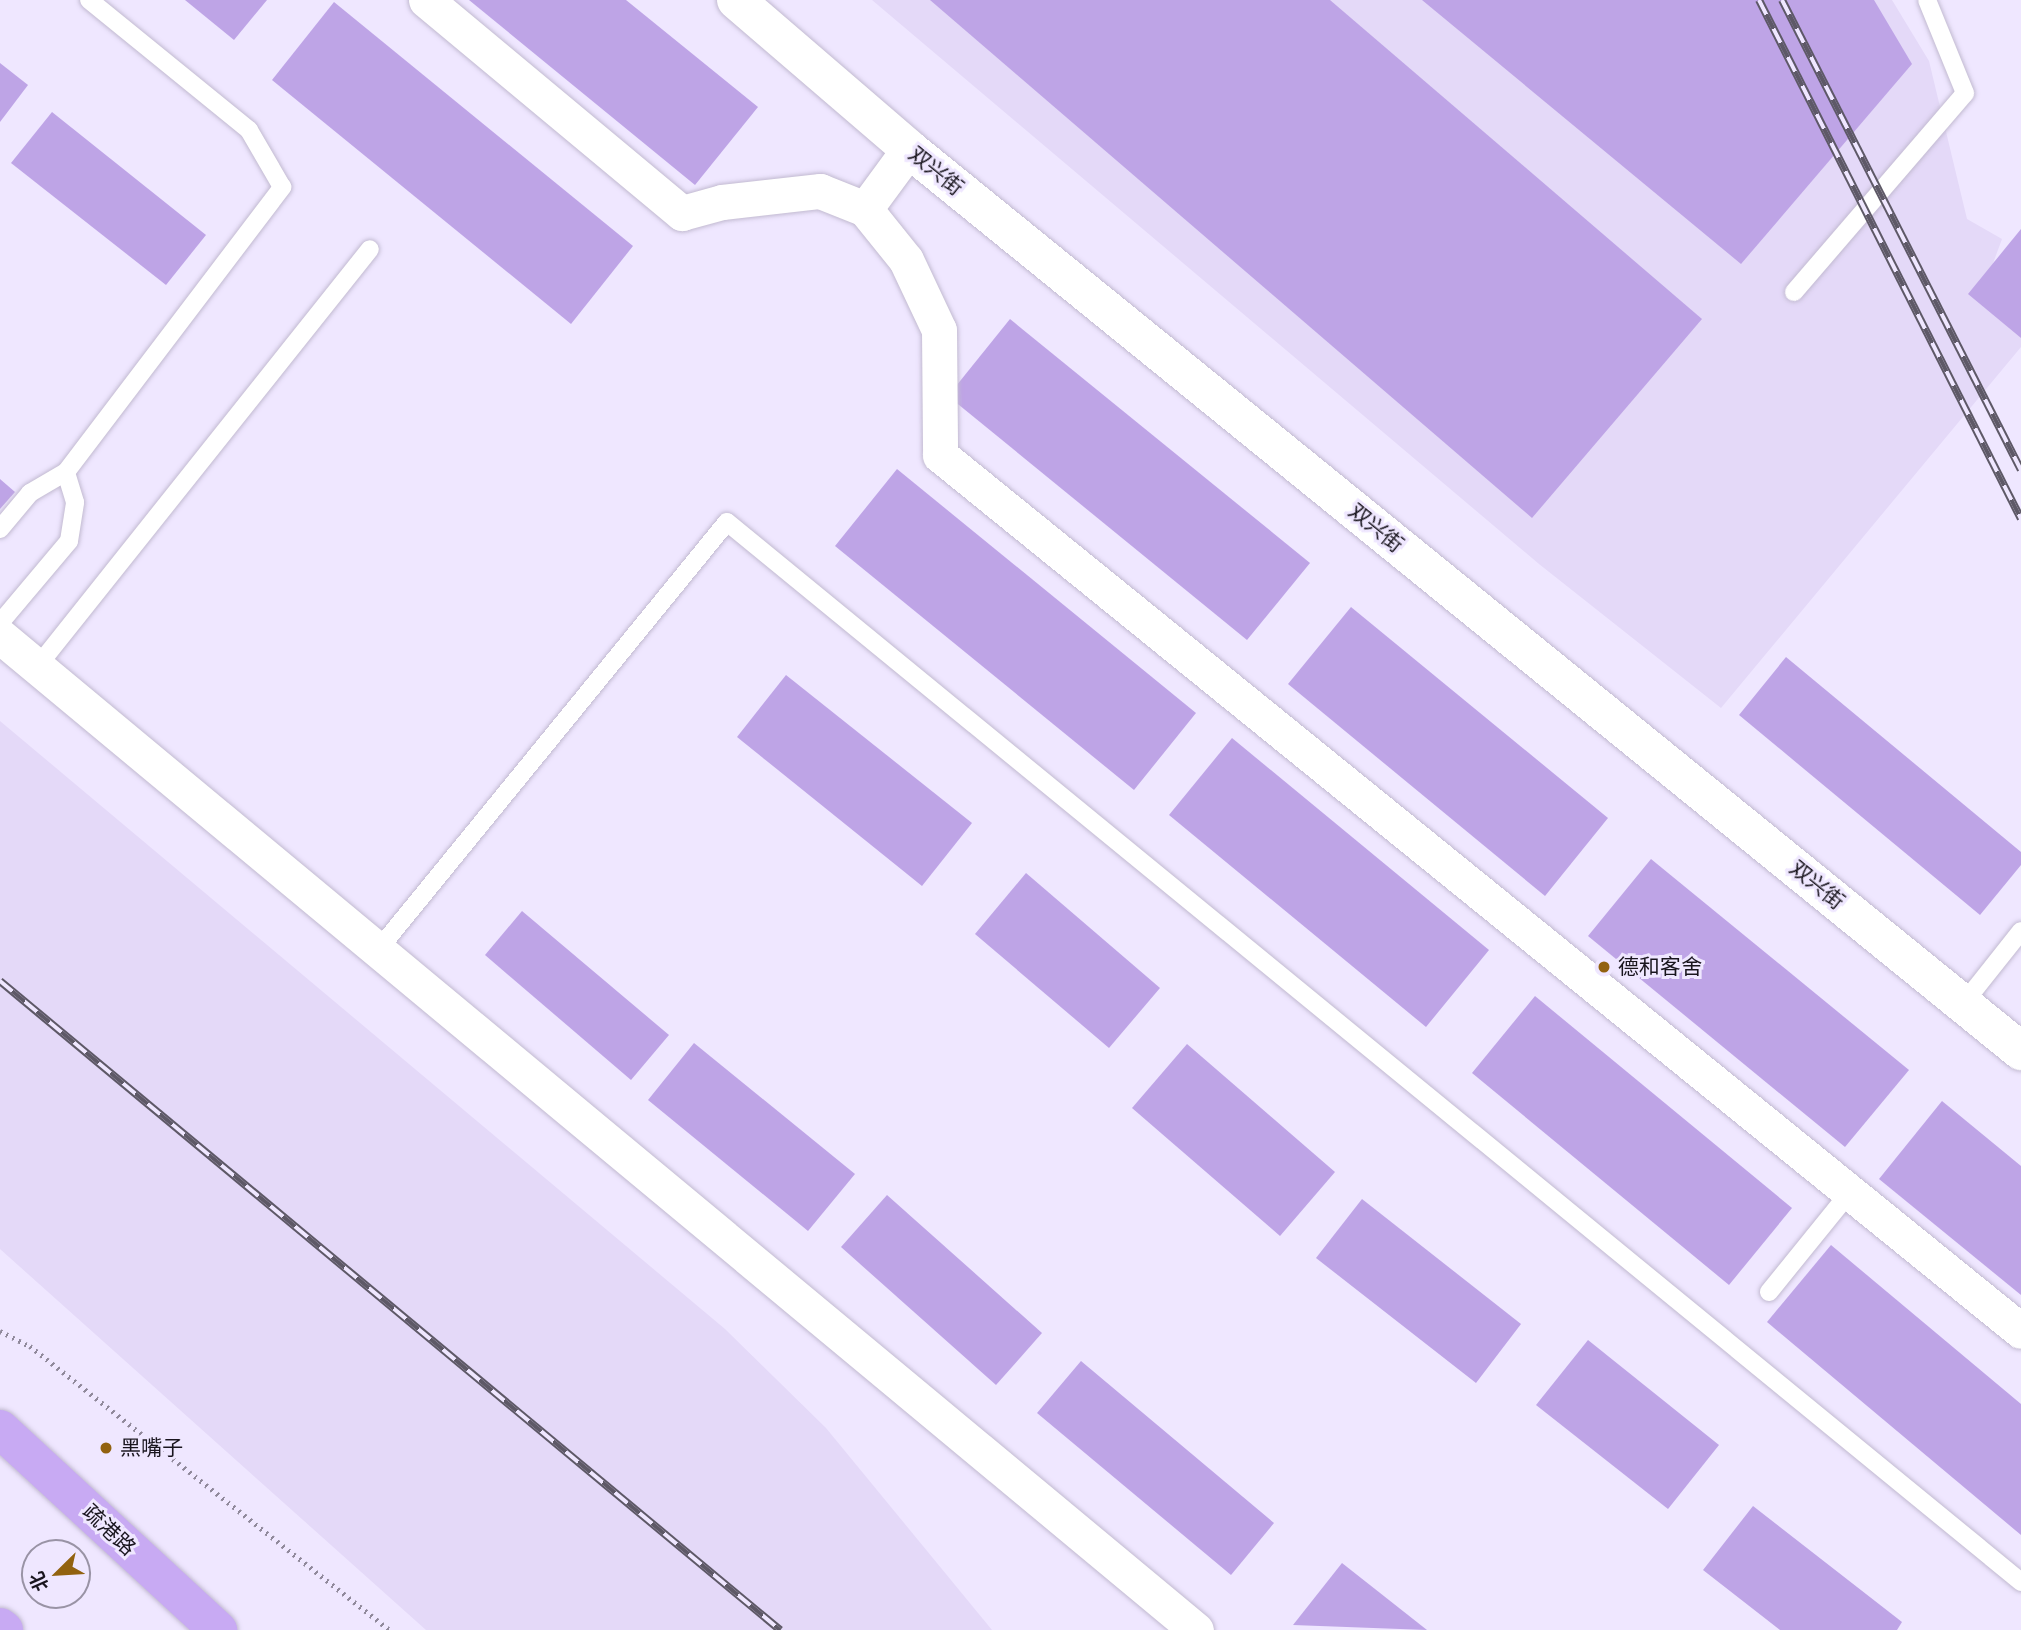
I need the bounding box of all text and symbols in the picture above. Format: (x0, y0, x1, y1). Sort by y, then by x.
street label: 双兴街 (904, 141, 968, 201)
street label: 双兴街 (1344, 498, 1408, 558)
street label: 双兴街 (1785, 855, 1849, 915)
place label: 德和客舍 (1618, 954, 1702, 980)
marker: 德和客舍 (1596, 959, 1612, 975)
place label: 黑嘴子 (120, 1435, 183, 1461)
marker: 黑嘴子 (98, 1440, 114, 1456)
street label: 疏港路 (77, 1499, 141, 1561)
north arrow (21, 1539, 91, 1609)
text: 北 (25, 1569, 53, 1595)

